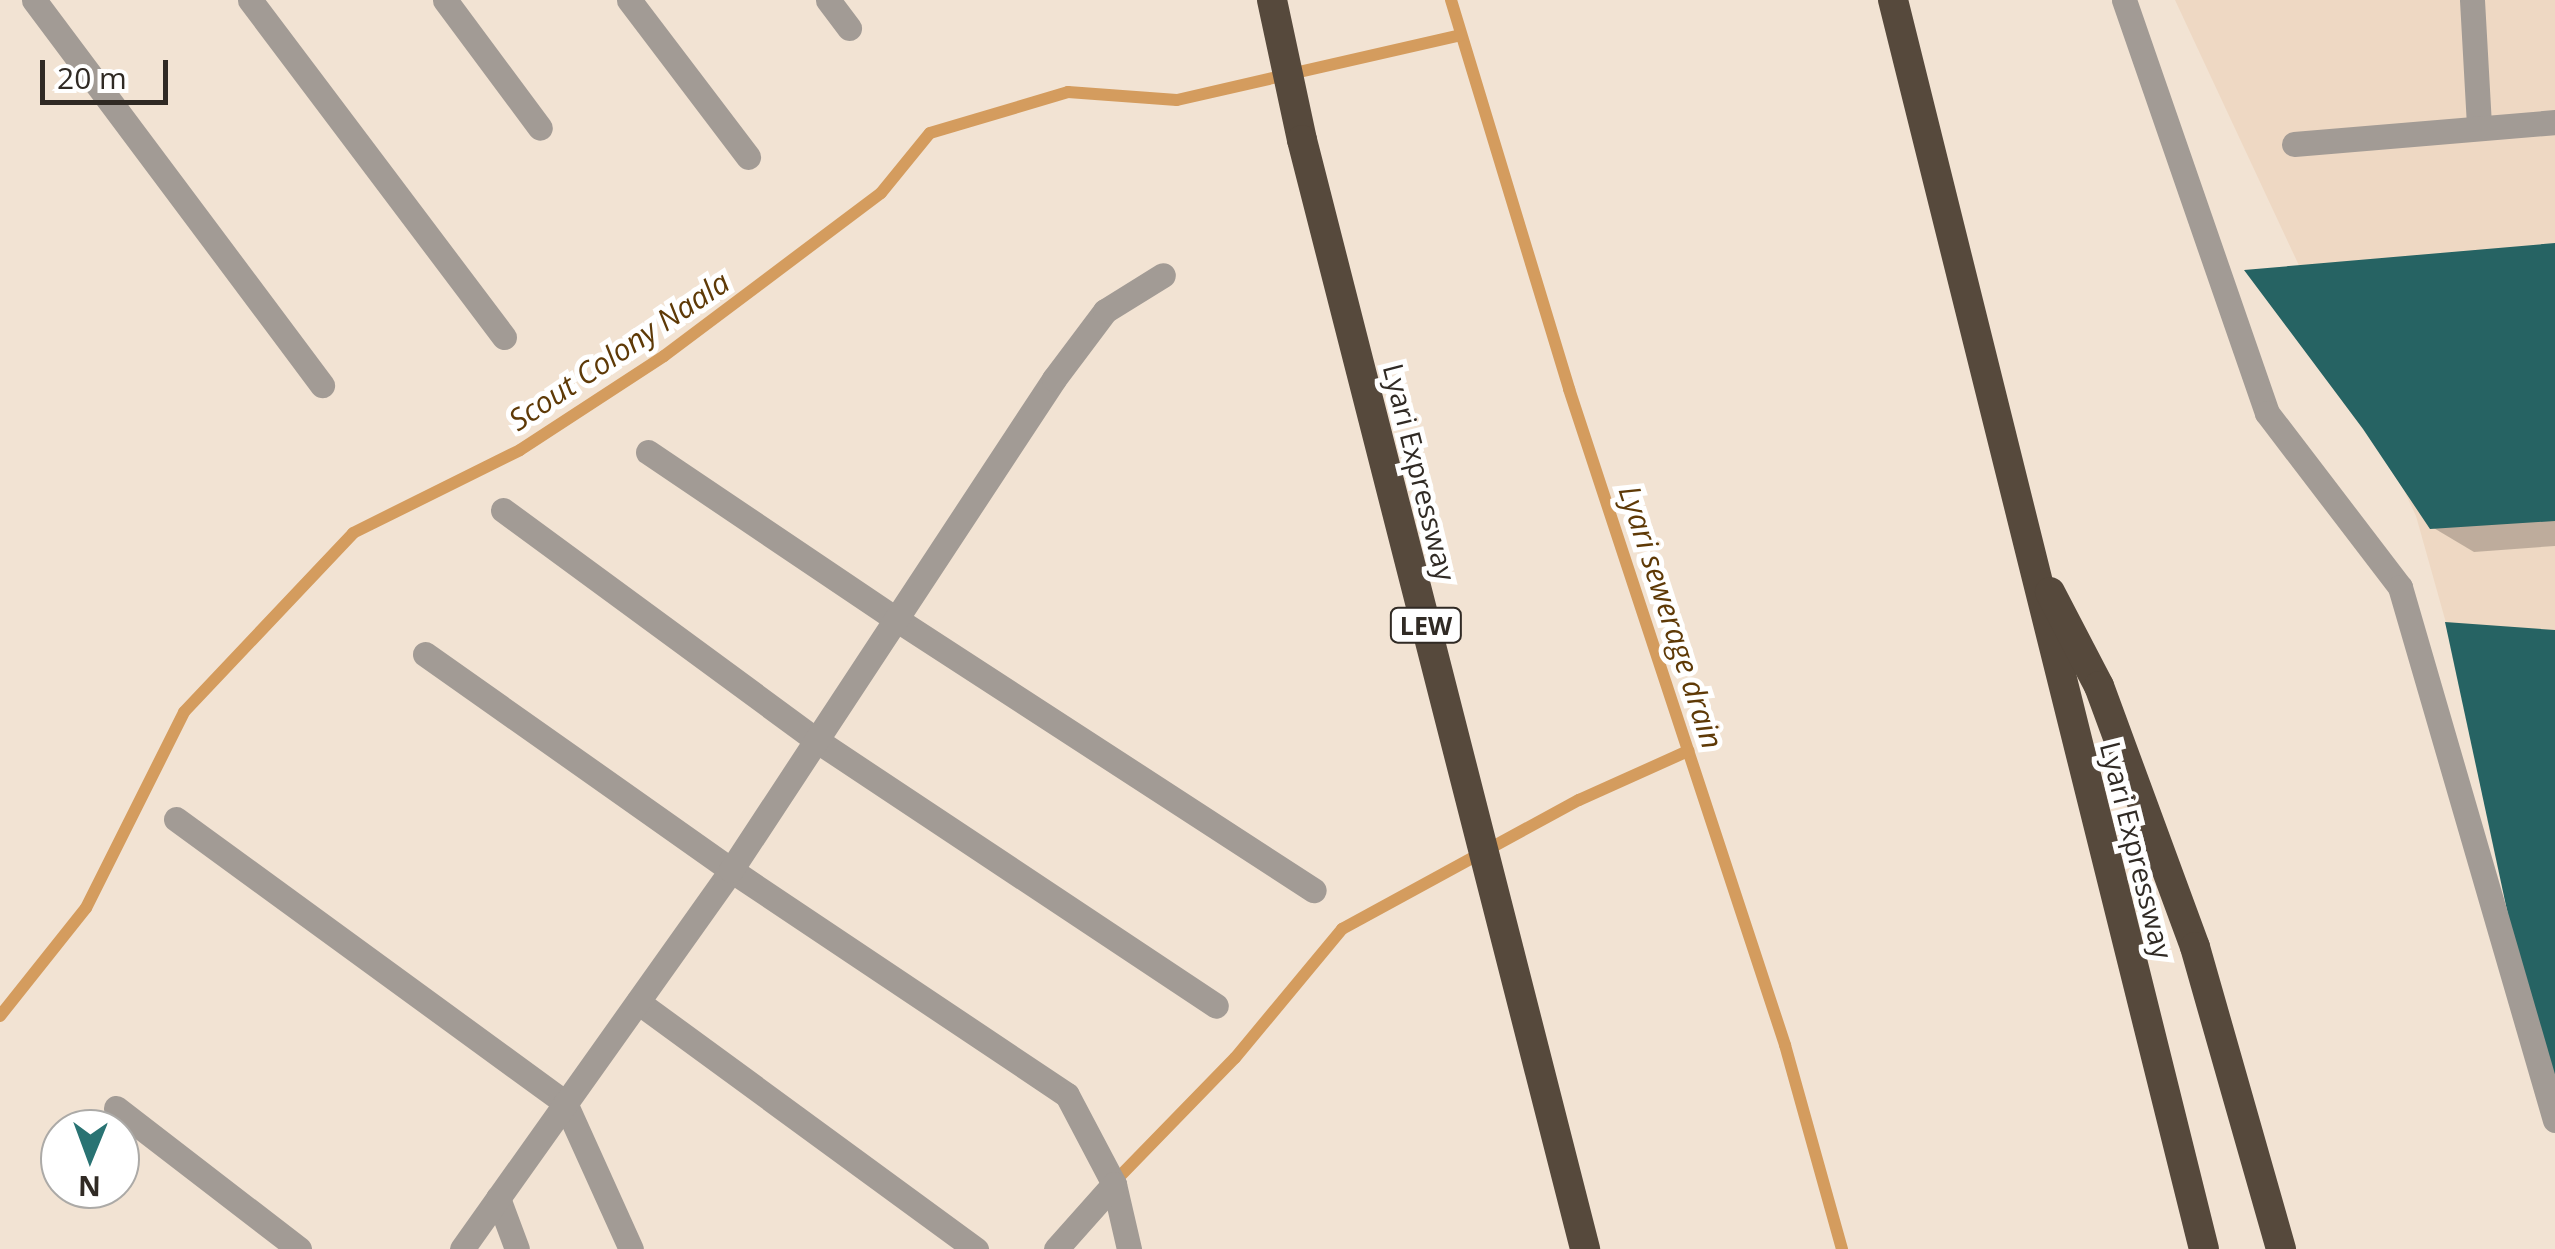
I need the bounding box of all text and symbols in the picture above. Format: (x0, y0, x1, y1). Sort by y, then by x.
scale bar (45, 40, 172, 102)
text: 20 m (57, 57, 127, 98)
water label: Scout Colony Naala (502, 264, 736, 438)
street label: Lyari Expressway (1377, 360, 1463, 584)
water label: Lyari sewerage drain (1611, 481, 1731, 753)
road number: LEW (1388, 605, 1464, 645)
street label: Lyari Expressway (2094, 738, 2180, 962)
north arrow (40, 1109, 140, 1209)
text: N (78, 1168, 101, 1206)

